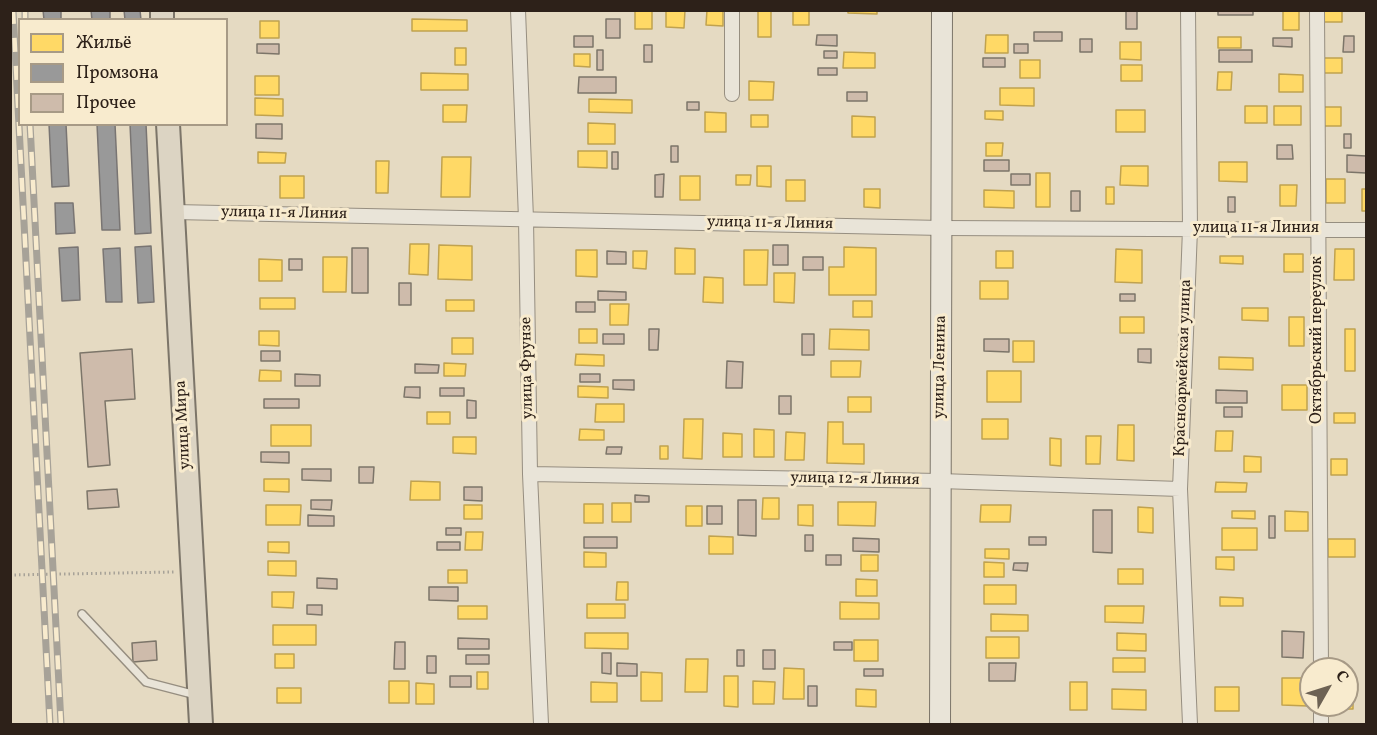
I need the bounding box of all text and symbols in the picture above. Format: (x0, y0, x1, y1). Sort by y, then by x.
legend (18, 18, 228, 126)
text: Жильё (76, 31, 132, 56)
text: Промзона (76, 61, 159, 86)
text: Прочее (76, 91, 136, 116)
street label: улица 11-я Линия (221, 203, 347, 225)
street label: улица 11-я Линия (707, 213, 833, 235)
street label: улица 11-я Линия (1193, 219, 1319, 239)
street label: Октябрьский переулок (1308, 256, 1328, 424)
street label: Красноармейская улица (1171, 279, 1197, 457)
street label: улица Ленина (930, 315, 952, 419)
street label: улица Фрунзе (518, 317, 538, 419)
street label: улица Мира (172, 380, 196, 470)
street label: улица 12-я Линия (790, 469, 920, 491)
north arrow (1299, 657, 1359, 717)
text: С (1330, 666, 1353, 688)

